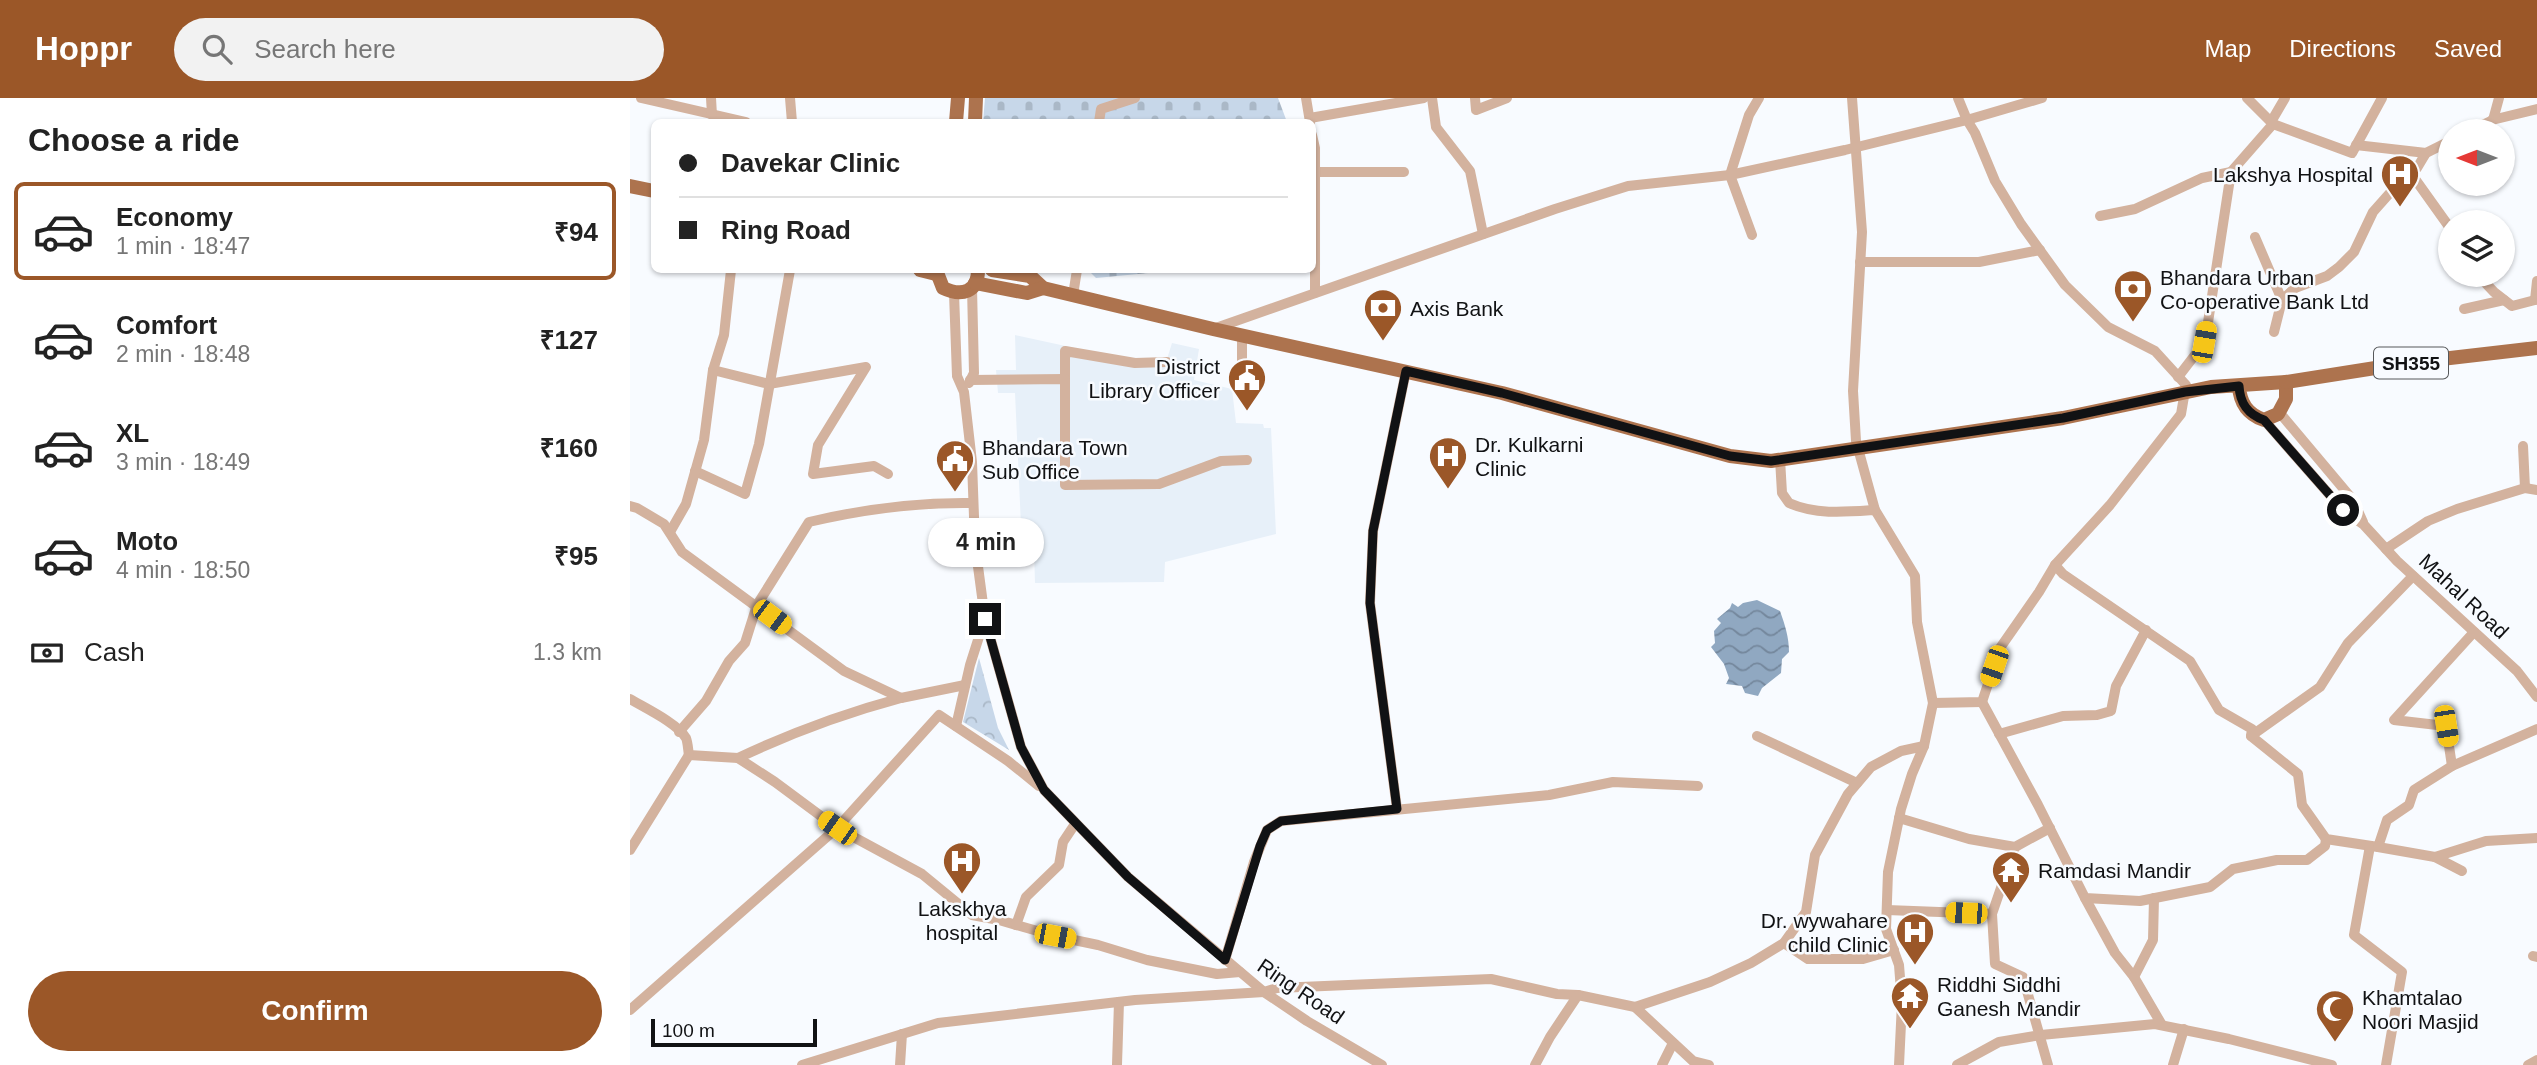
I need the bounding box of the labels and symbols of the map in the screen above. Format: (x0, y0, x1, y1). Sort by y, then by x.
north arrow (2438, 119, 2515, 196)
hospital icon: Lakshya Hospital (2379, 153, 2421, 208)
place label: Lakshya Hospital (2213, 163, 2373, 186)
place label: Bhandara Urban Co-operative Bank Ltd (2160, 266, 2369, 313)
bank icon: Bhandara Urban Co-operative Bank Ltd (2112, 268, 2154, 323)
bank icon: Axis Bank (1362, 287, 1404, 342)
place label: Axis Bank (1410, 297, 1504, 320)
car (2191, 319, 2218, 365)
road number: SH355 (2374, 347, 2448, 378)
place label: District Library Officer (1089, 355, 1220, 402)
public building icon: District Library Officer (1226, 357, 1268, 412)
place label: Dr. Kulkarni Clinic (1475, 433, 1584, 480)
hospital icon: Dr. Kulkarni Clinic (1427, 435, 1469, 490)
place label: Bhandara Town Sub Office (982, 436, 1128, 483)
public building icon: Bhandara Town Sub Office (934, 438, 976, 493)
route start (2327, 494, 2359, 526)
callout: 4 min (927, 518, 1043, 566)
street label: Mahal Road (2415, 549, 2513, 643)
car (749, 596, 796, 638)
route end (969, 603, 1001, 635)
car (1978, 643, 2011, 689)
car (2433, 704, 2460, 748)
car (814, 807, 861, 849)
hospital icon: Lakskhya hospital (941, 840, 983, 895)
temple icon: Ramdasi Mandir (1990, 849, 2032, 904)
place label: Ramdasi Mandir (2038, 859, 2191, 882)
place label: Lakskhya hospital (918, 897, 1007, 944)
car (1945, 902, 1988, 924)
place label: Dr. wywahare child Clinic (1761, 909, 1888, 956)
hospital icon: Dr. wywahare child Clinic (1894, 911, 1936, 966)
car (1033, 922, 1078, 950)
street label: Ring Road (1253, 954, 1349, 1028)
place label: Riddhi Siddhi Ganesh Mandir (1937, 973, 2081, 1020)
temple icon: Riddhi Siddhi Ganesh Mandir (1889, 975, 1931, 1030)
place label: Khamtalao Noori Masjid (2362, 986, 2479, 1033)
mosque icon: Khamtalao Noori Masjid (2314, 988, 2356, 1043)
scale bar (651, 1016, 817, 1048)

